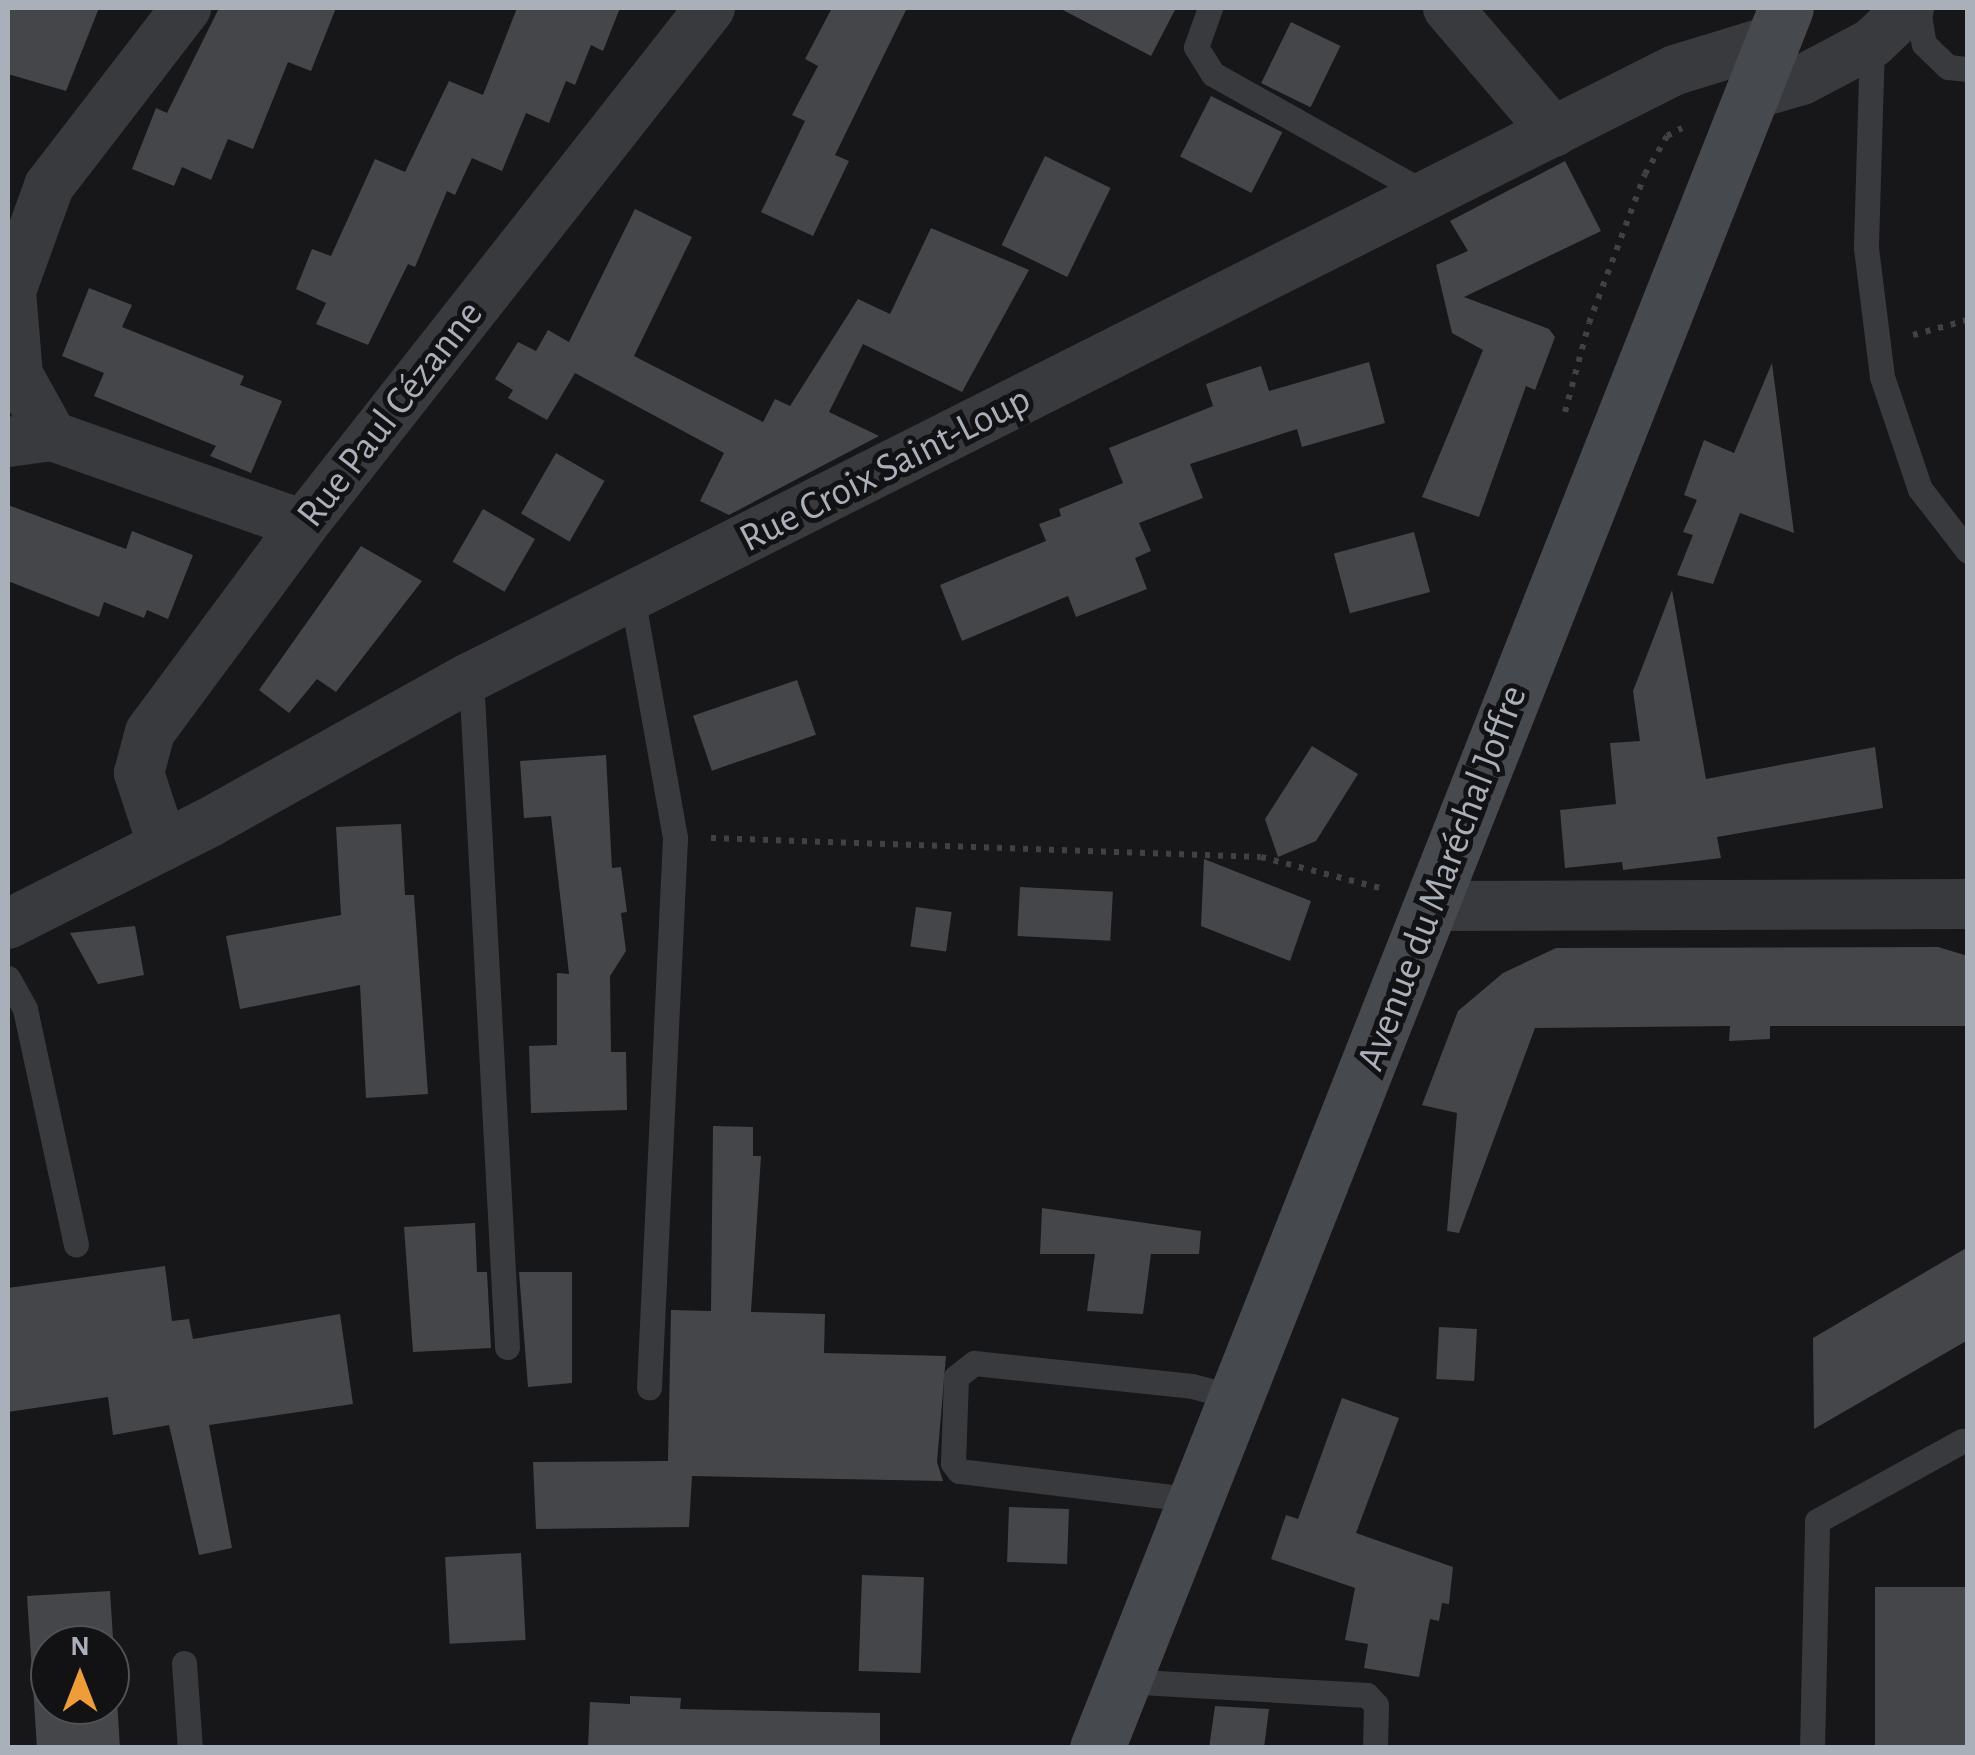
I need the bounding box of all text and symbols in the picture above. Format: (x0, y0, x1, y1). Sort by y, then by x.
street label: Rue Paul Cézanne (287, 291, 493, 537)
street label: Rue Croix Saint-Loup (732, 375, 1038, 563)
street label: Avenue du Maréchal Joffre (1346, 679, 1538, 1077)
north arrow (30, 1625, 130, 1725)
text: N (70, 1633, 90, 1661)

